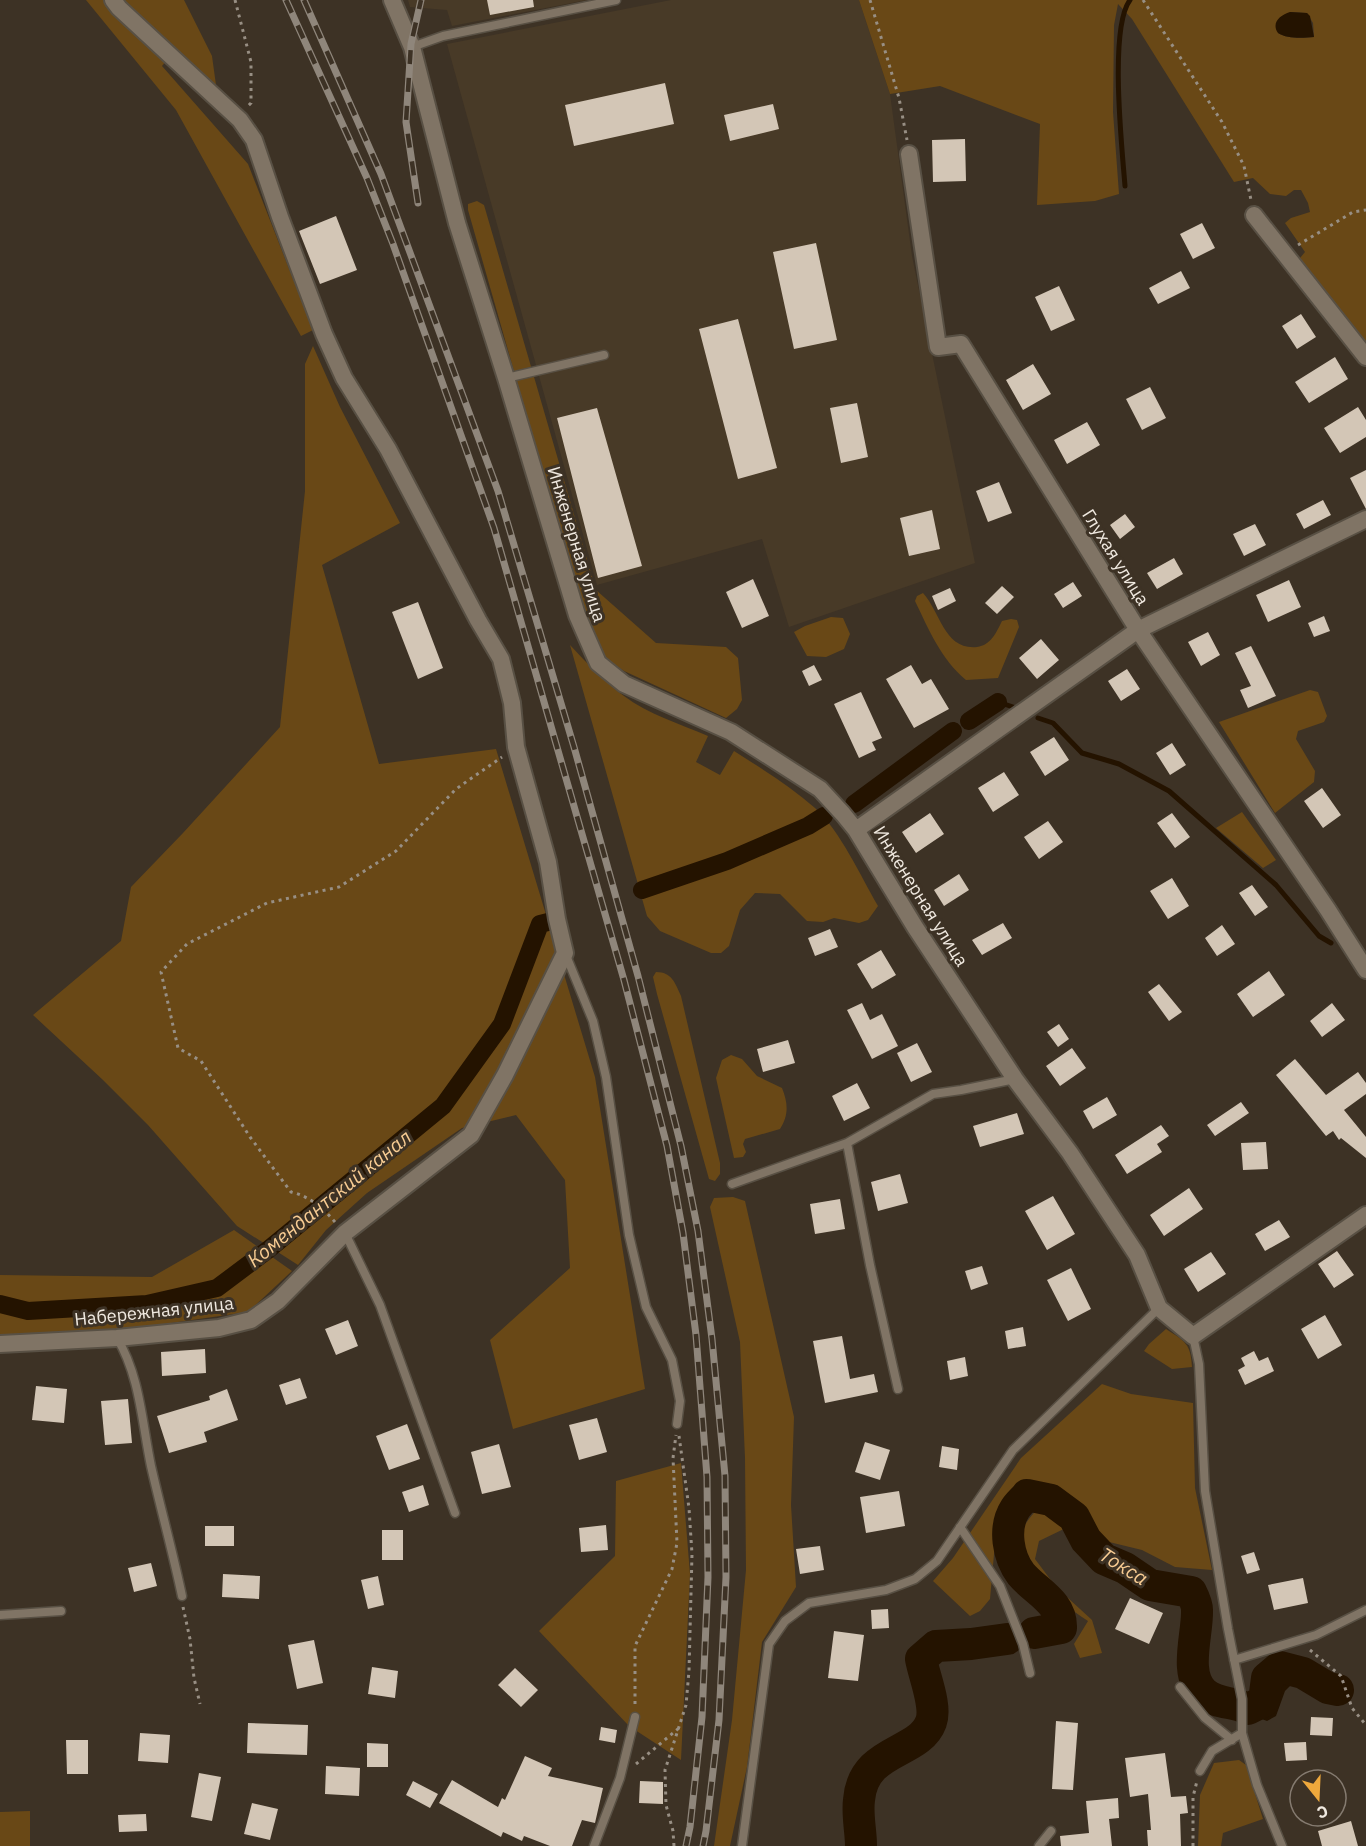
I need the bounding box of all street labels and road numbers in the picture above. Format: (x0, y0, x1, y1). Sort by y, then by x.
street label: Инженерная улица (542, 463, 612, 625)
street label: Глухая улица (1077, 505, 1155, 610)
street label: Инженерная улица (868, 821, 974, 971)
street label: Набережная улица (73, 1291, 235, 1331)

